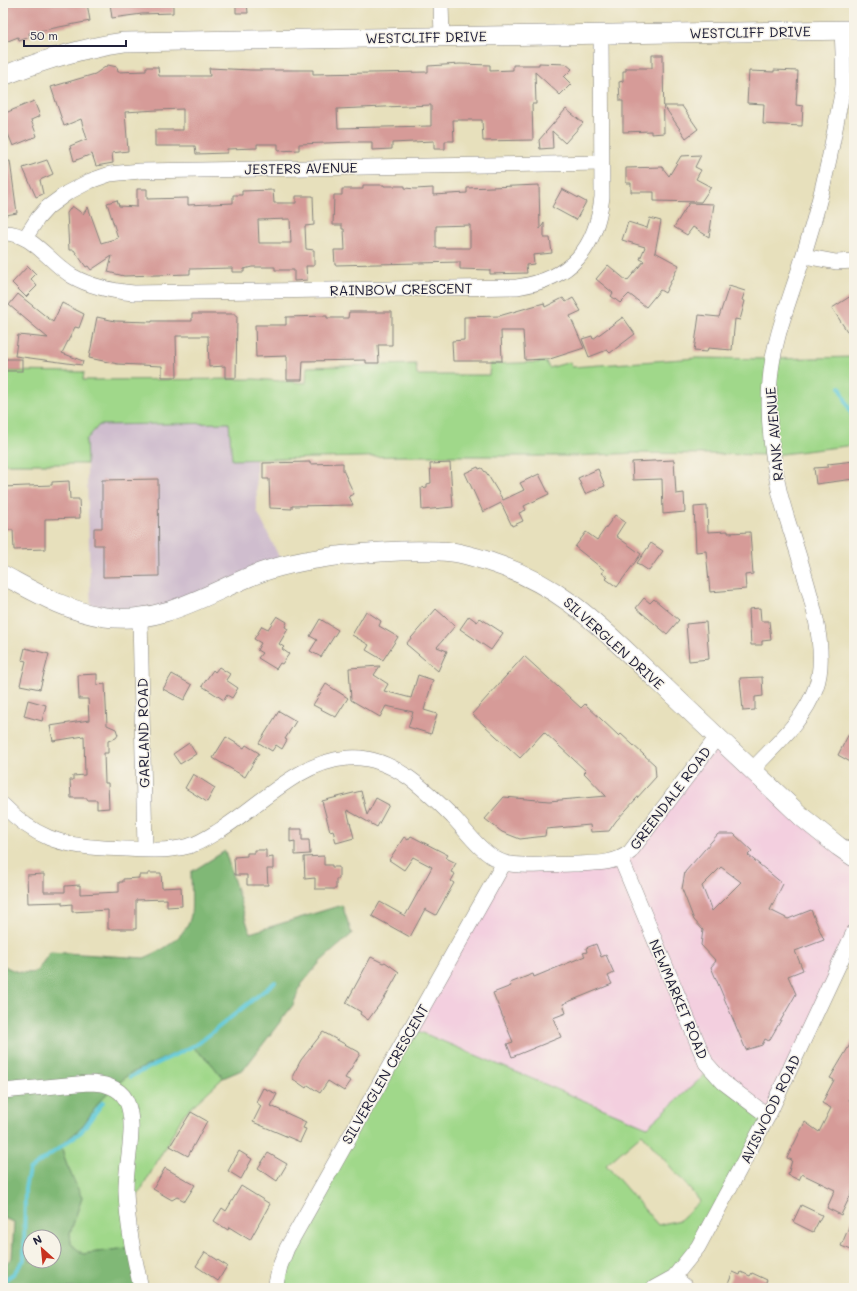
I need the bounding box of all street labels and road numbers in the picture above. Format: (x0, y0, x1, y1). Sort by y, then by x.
street label: WESTCLIFF DRIVE (689, 21, 811, 43)
street label: WESTCLIFF DRIVE (365, 26, 487, 48)
street label: JESTERS AVENUE (244, 158, 358, 178)
street label: RAINBOW CRESCENT (329, 278, 473, 300)
street label: RANK AVENUE (760, 386, 788, 482)
street label: SILVERGLEN DRIVE (559, 593, 669, 693)
street label: GARLAND ROAD (133, 678, 153, 788)
street label: GREENDALE ROAD (625, 743, 715, 853)
street label: NEWMARKET ROAD (645, 936, 713, 1062)
street label: SILVERGLEN CRESCENT (337, 1000, 433, 1148)
street label: AVISWOOD ROAD (735, 1052, 805, 1166)

